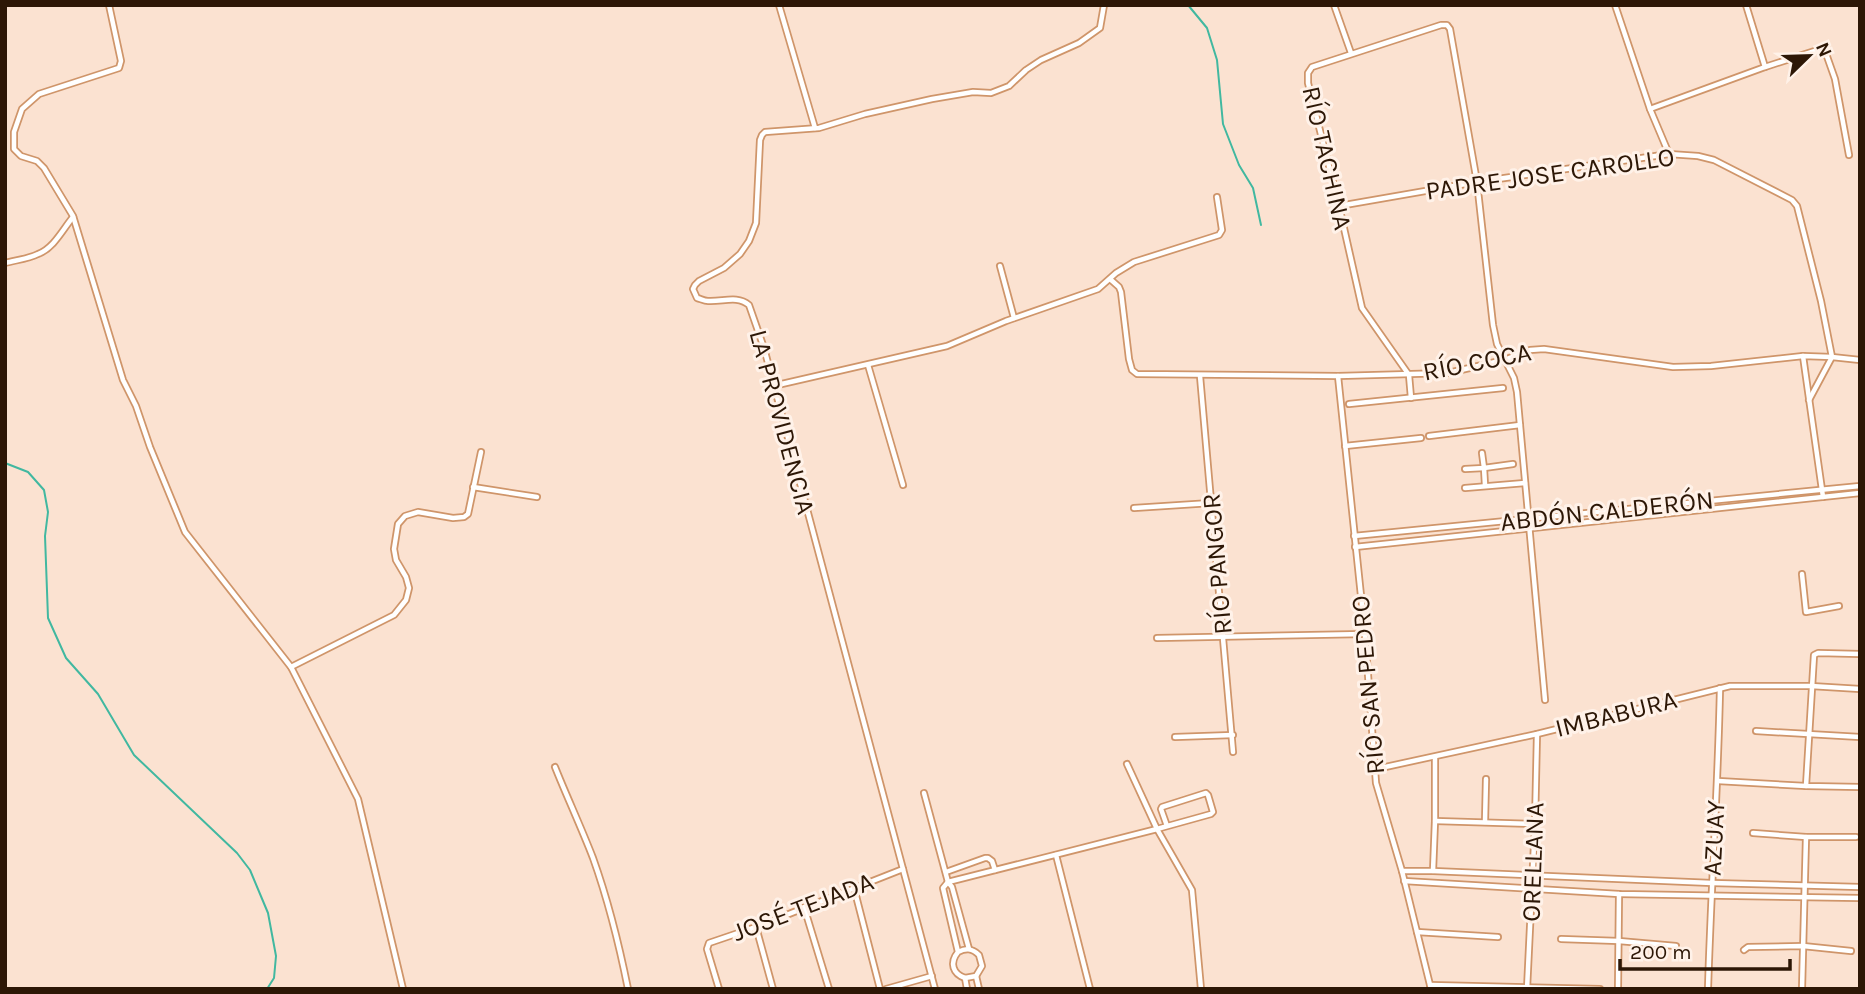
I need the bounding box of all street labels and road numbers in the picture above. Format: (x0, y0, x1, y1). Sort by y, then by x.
street label: RÍO TACHINA (1295, 83, 1360, 233)
street label: PADRE JOSE CAROLLO (1424, 141, 1676, 207)
street label: LA PROVIDENCIA (742, 326, 822, 518)
street label: RÍO COCA (1420, 335, 1534, 388)
street label: ABDÓN CALDERÓN (1499, 483, 1715, 538)
street label: RÍO PANGOR (1194, 492, 1239, 636)
street label: RÍO SAN PEDRO (1344, 594, 1391, 776)
street label: IMBABURA (1552, 684, 1680, 744)
street label: AZUAY (1697, 799, 1732, 877)
street label: ORELLANA (1515, 802, 1551, 922)
street label: JOSÉ TEJADA (728, 865, 878, 948)

